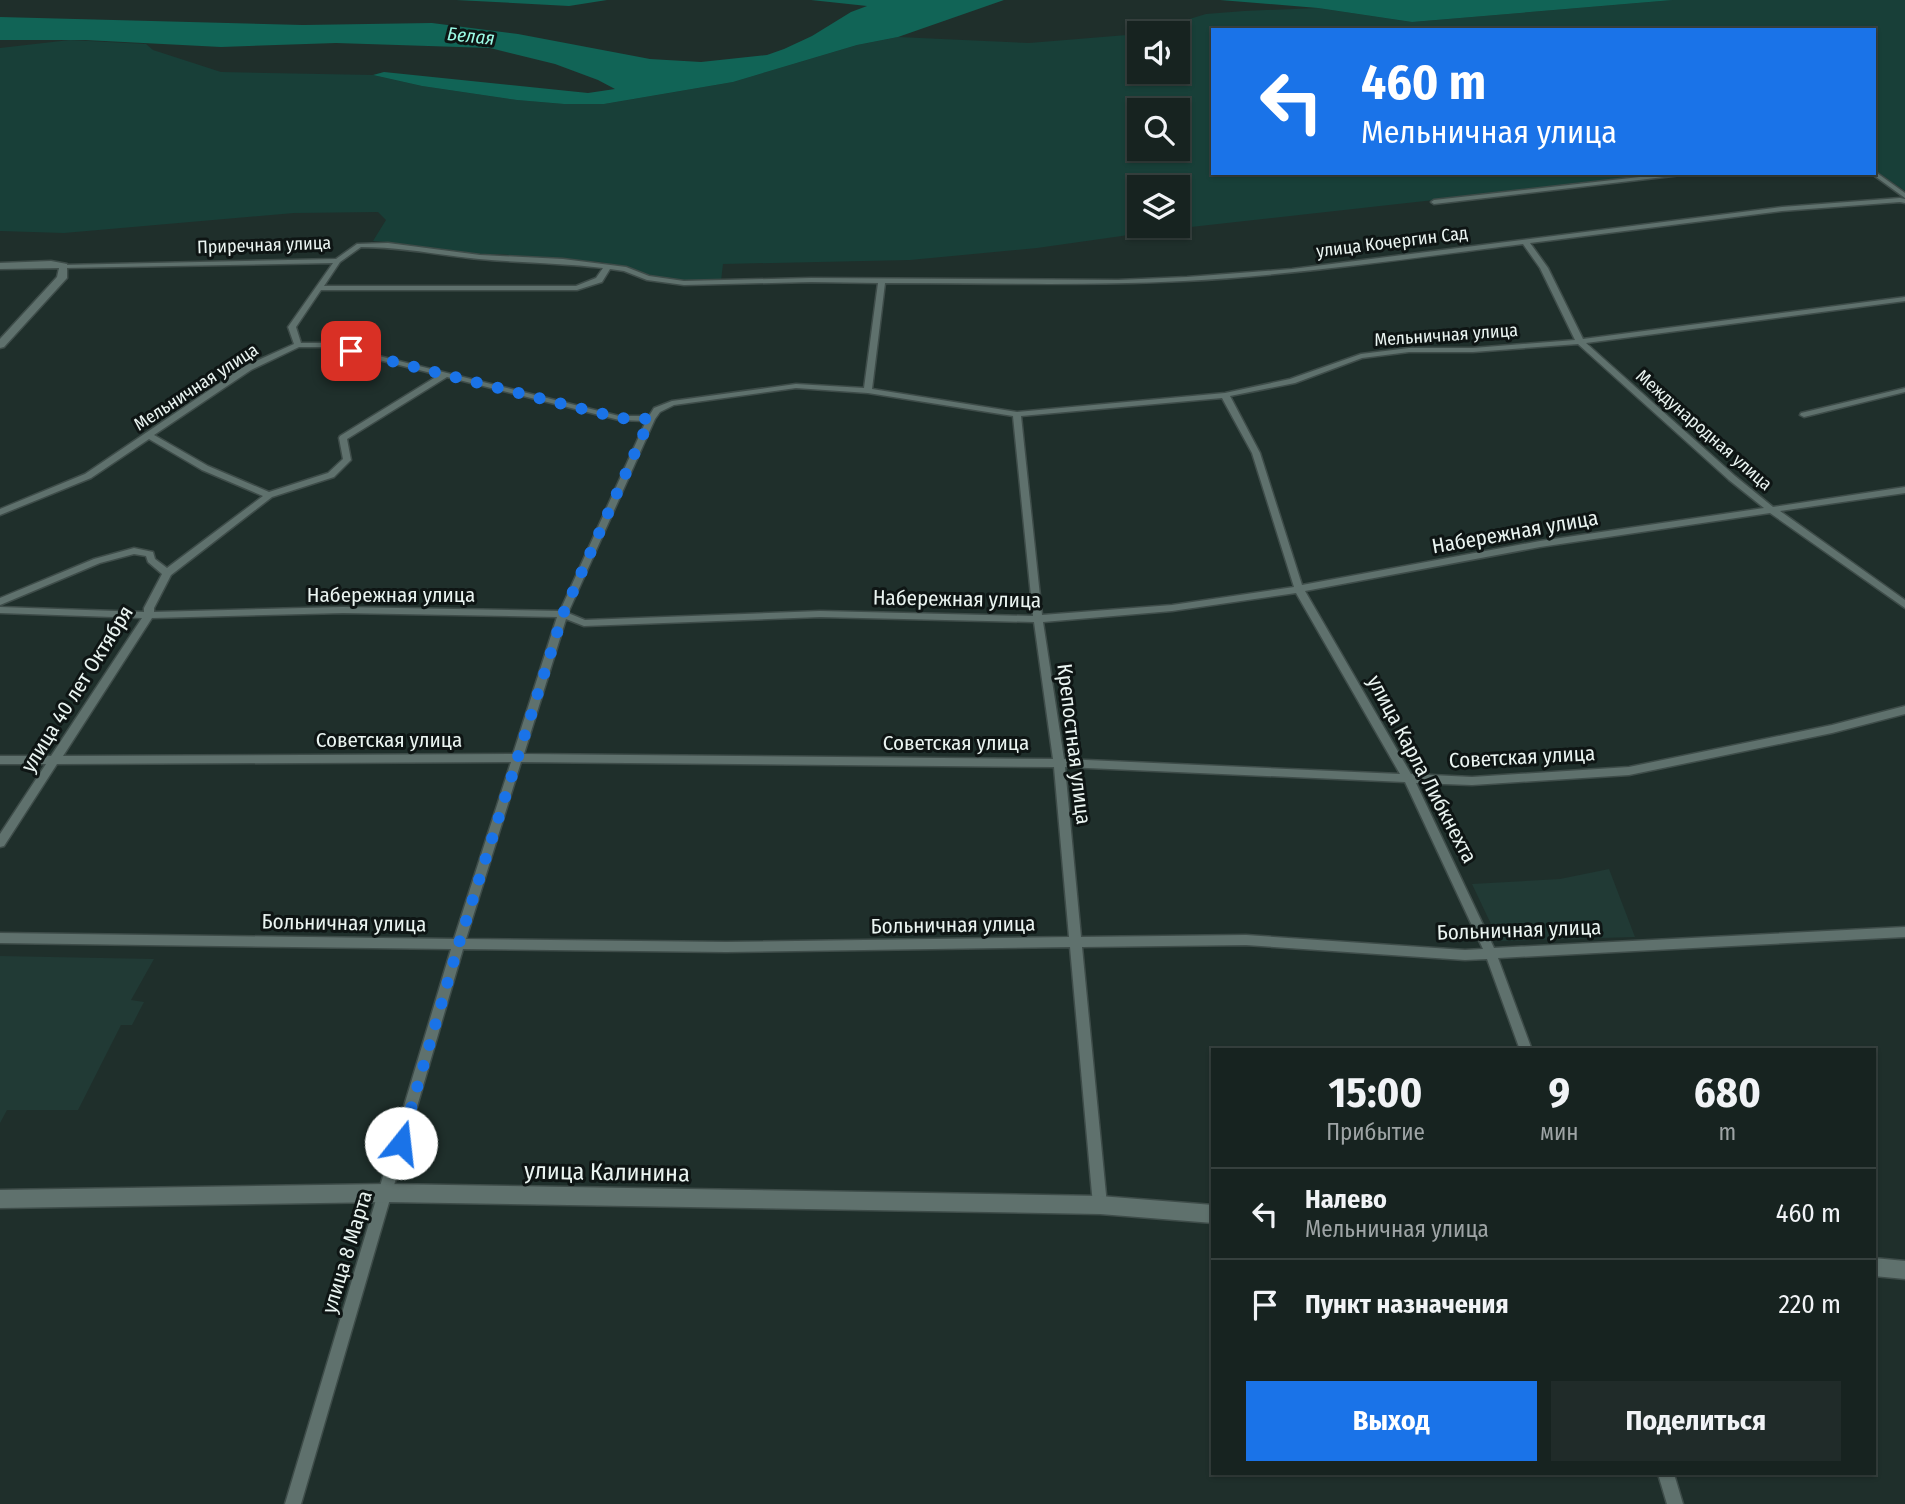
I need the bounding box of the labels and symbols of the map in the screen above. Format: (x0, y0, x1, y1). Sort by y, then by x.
water label: Белая (446, 22, 496, 50)
street label: улица Кочергин Сад (1315, 222, 1469, 262)
street label: Приречная улица (197, 232, 332, 258)
street label: Мельничная улица (1373, 319, 1519, 351)
pin (321, 321, 381, 381)
street label: Мельничная улица (130, 338, 262, 435)
street label: Международная улица (1631, 365, 1777, 495)
street label: Набережная улица (1430, 505, 1600, 559)
street label: Набережная улица (307, 582, 475, 608)
street label: Набережная улица (873, 585, 1041, 613)
street label: улица 40 лет Октября (15, 601, 139, 777)
street label: Крепостная улица (1051, 662, 1097, 826)
street label: улица Карла Либкнехта (1361, 671, 1483, 867)
street label: Советская улица (316, 727, 462, 753)
street label: Советская улица (883, 730, 1029, 756)
street label: Советская улица (1448, 740, 1596, 774)
street label: Больничная улица (261, 909, 427, 937)
street label: Больничная улица (870, 911, 1036, 939)
street label: Больничная улица (1436, 914, 1602, 946)
position arrow (364, 1106, 438, 1180)
street label: улица Калинина (524, 1157, 690, 1187)
street label: улица 8 Марта (316, 1187, 378, 1317)

